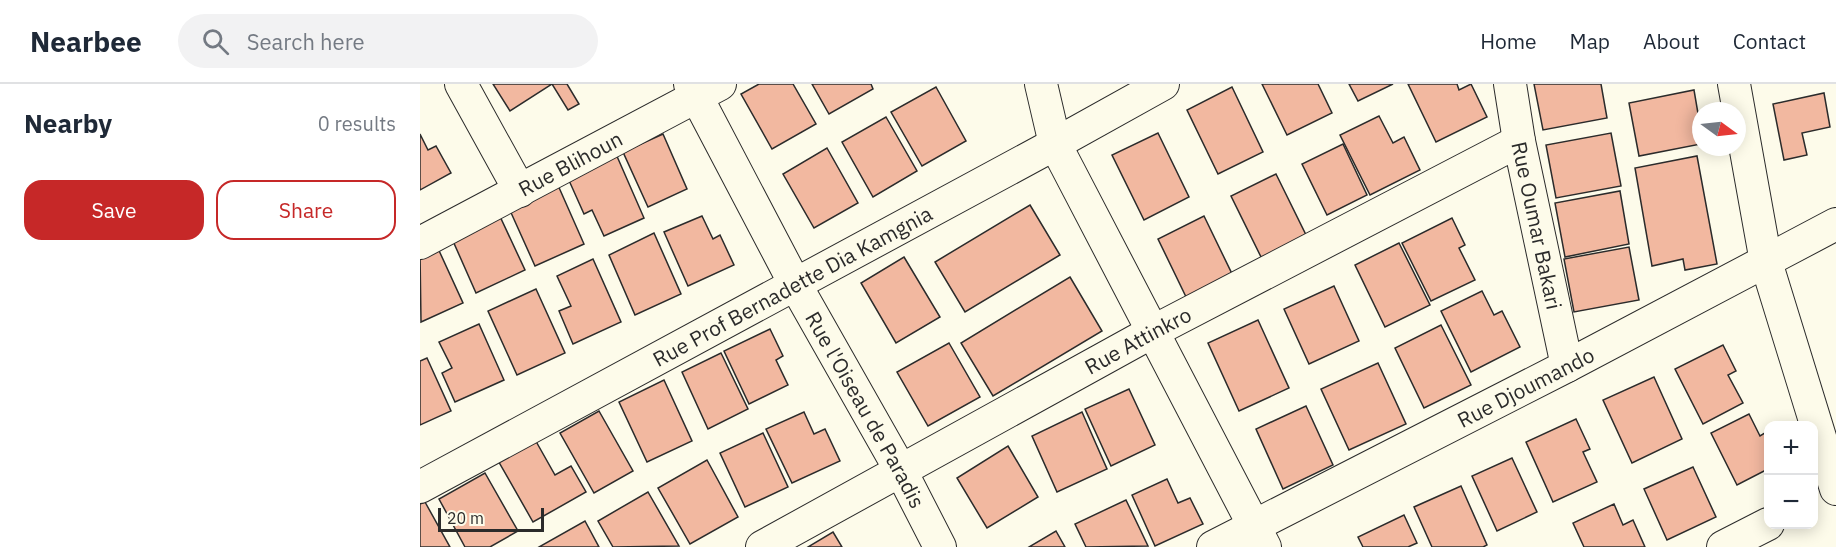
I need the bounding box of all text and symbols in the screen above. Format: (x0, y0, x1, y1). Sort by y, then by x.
search box (178, 14, 598, 68)
text: Nearbee (30, 23, 142, 60)
icon: search (199, 25, 232, 58)
text: Search here (247, 27, 365, 56)
text: Home (1480, 27, 1537, 55)
text: Map (1570, 27, 1610, 55)
text: About (1643, 27, 1700, 55)
text: Contact (1733, 27, 1806, 55)
north arrow (1692, 102, 1746, 156)
text: Nearby (24, 106, 112, 140)
text: 0 results (318, 110, 396, 137)
street label: Rue Blihoun (513, 124, 627, 202)
street label: Rue Oumar Bakari (1505, 139, 1569, 312)
button: Save (24, 180, 204, 240)
button: Share (216, 180, 396, 240)
street label: Rue Prof Bernadette Dia Kamgnia (647, 199, 937, 373)
street label: Rue Attinkro (1079, 300, 1196, 381)
street label: Rue l'Oiseau de Paradis (799, 306, 932, 513)
street label: Rue Djoumando (1452, 340, 1599, 434)
map controls (1764, 421, 1818, 529)
button: + (1764, 421, 1818, 475)
button: − (1764, 475, 1818, 529)
scale bar (438, 505, 544, 532)
text: 20 m (447, 508, 484, 528)

